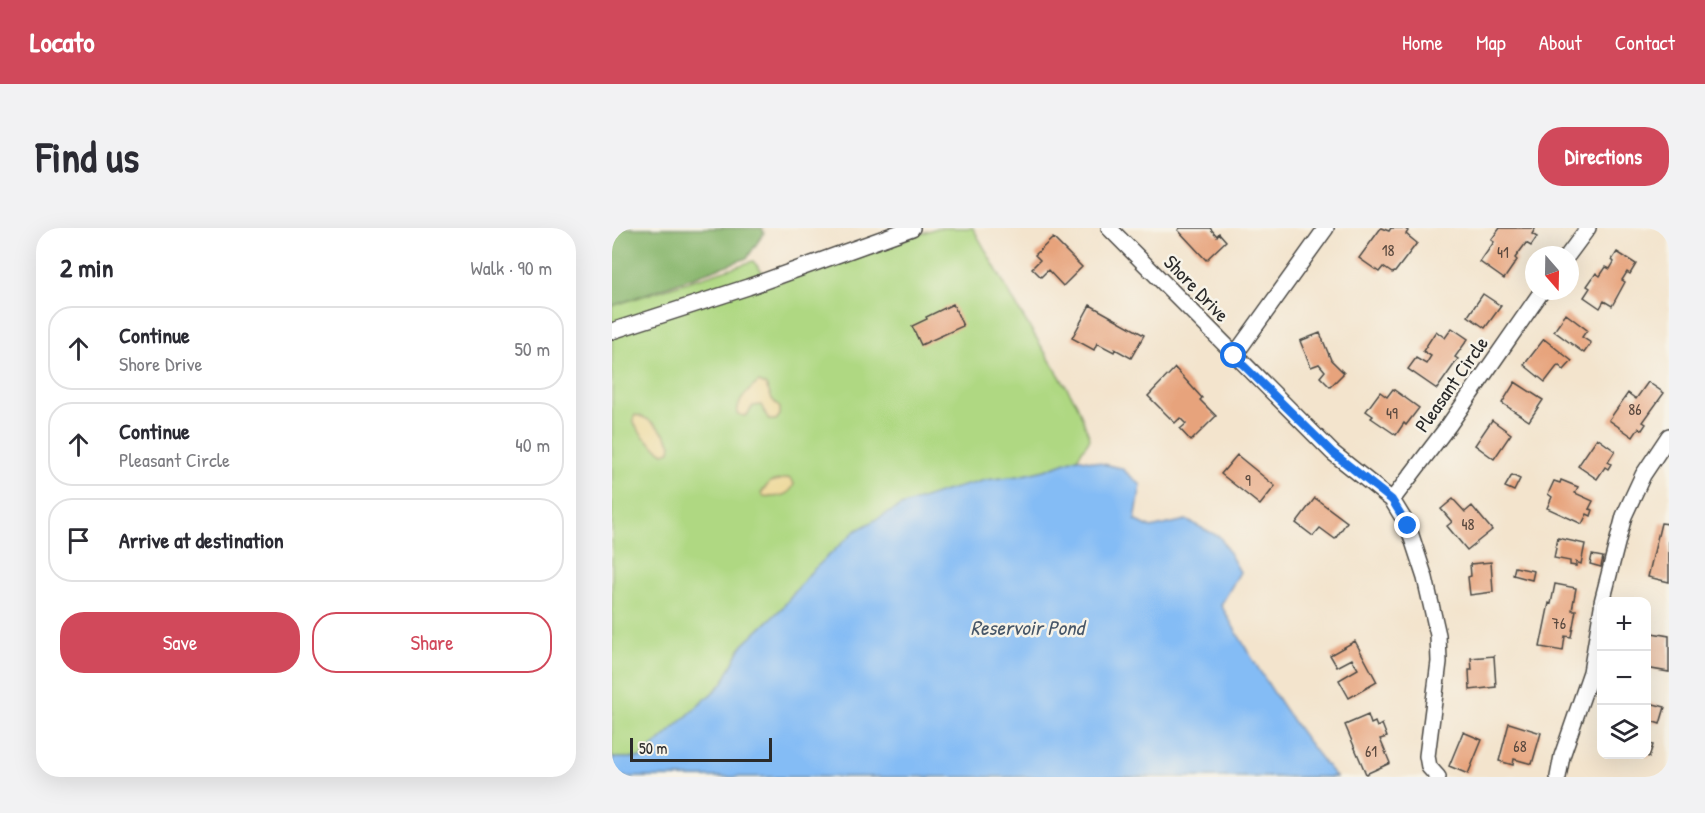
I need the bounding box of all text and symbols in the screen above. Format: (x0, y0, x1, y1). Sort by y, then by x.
text: Locato (30, 23, 94, 61)
text: Home (1402, 28, 1443, 57)
text: Map (1476, 28, 1506, 57)
text: About (1539, 28, 1582, 57)
text: Contact (1615, 28, 1675, 57)
button: Directions (1538, 127, 1669, 186)
text: Find us (36, 128, 139, 185)
house number: 18 (1382, 239, 1394, 261)
house number: 41 (1497, 241, 1509, 263)
north arrow (1525, 246, 1579, 300)
street label: Shore Drive (1158, 249, 1236, 327)
text: 2 min (60, 250, 113, 285)
text: Walk · 90 m (471, 254, 552, 281)
text: Continue (119, 320, 190, 350)
street label: Pleasant Circle (1408, 331, 1494, 437)
icon: ahead (62, 332, 95, 365)
text: 50 m (514, 335, 550, 362)
route start (1220, 342, 1246, 368)
text: Shore Drive (119, 350, 203, 377)
house number: 86 (1628, 398, 1642, 420)
house number: 49 (1386, 402, 1398, 424)
text: Continue (119, 416, 190, 446)
icon: ahead (62, 428, 95, 461)
text: 40 m (515, 431, 550, 458)
text: Pleasant Circle (119, 446, 230, 473)
house number: 9 (1245, 469, 1251, 491)
route end (1394, 512, 1420, 538)
house number: 48 (1462, 513, 1475, 535)
icon: arrive (62, 524, 95, 557)
text: Arrive at destination (119, 525, 284, 555)
map controls (1597, 597, 1651, 759)
button: + (1597, 597, 1651, 651)
button: Save (60, 612, 300, 673)
button: Share (312, 612, 552, 673)
house number: 76 (1552, 612, 1566, 634)
water label: Reservoir Pond (970, 613, 1087, 642)
button: − (1597, 651, 1651, 705)
button: layers (1597, 705, 1651, 759)
scale bar (630, 735, 772, 762)
house number: 68 (1513, 735, 1527, 757)
text: 50 m (639, 737, 668, 759)
house number: 61 (1365, 740, 1377, 762)

